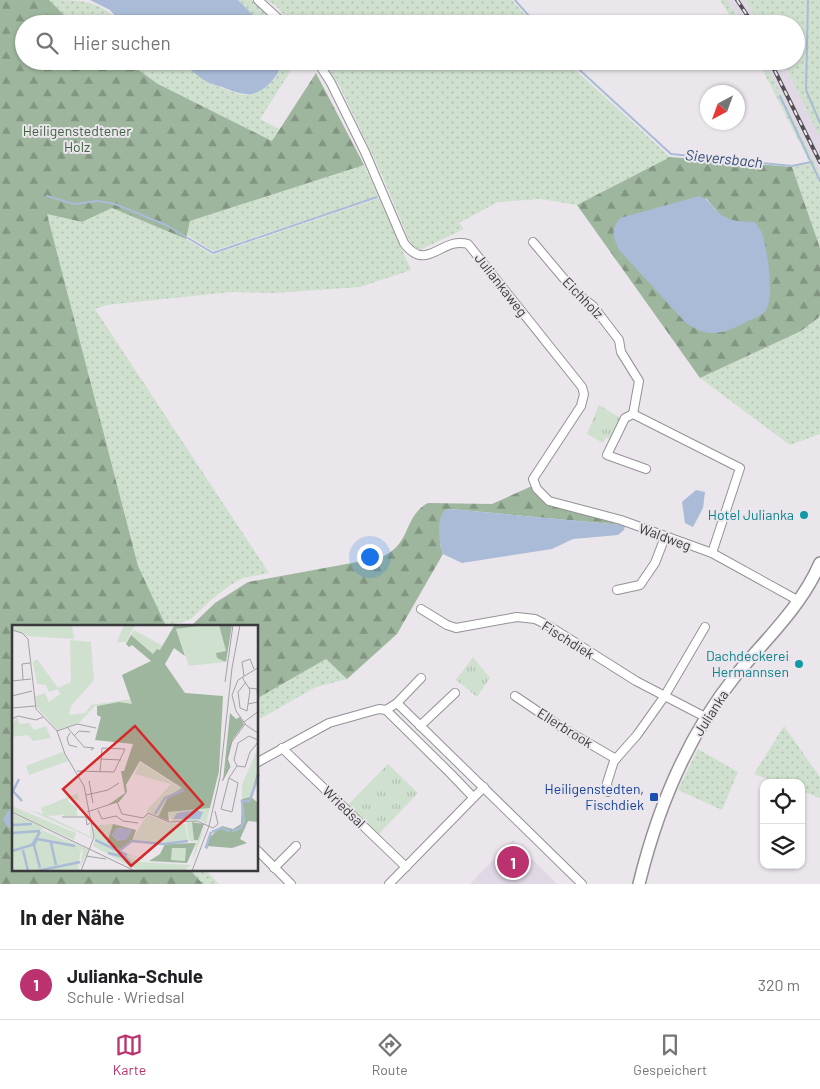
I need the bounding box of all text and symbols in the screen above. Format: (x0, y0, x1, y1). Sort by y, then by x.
search box (15, 15, 805, 70)
icon: search (33, 29, 61, 57)
text: Hier suchen (73, 31, 171, 54)
north arrow (700, 85, 745, 130)
park label: Heiligenstedtener Holz (23, 122, 131, 155)
water label: Sieversbach (685, 145, 764, 171)
street label: Juliankaweg (471, 250, 531, 320)
street label: Eichholz (559, 273, 607, 322)
place label: Hotel Julianka (708, 506, 794, 523)
marker: Hotel Julianka (798, 509, 810, 521)
street label: Waldweg (637, 519, 694, 554)
your location (357, 544, 383, 570)
street label: Fischdiek (539, 617, 598, 662)
inset map (12, 625, 259, 872)
place label: Dachdeckerei Hermannsen (706, 647, 789, 680)
marker: Dachdeckerei Hermannsen (793, 658, 805, 670)
street label: Julianka (690, 687, 732, 739)
street label: Ellerbrook (534, 704, 596, 751)
map controls (760, 779, 805, 869)
button: locate (760, 779, 805, 824)
place label: Heiligenstedten, Fischdiek (545, 780, 644, 813)
street label: Wriedsal (319, 782, 369, 831)
marker: Heiligenstedten, Fischdiek (648, 791, 660, 803)
button: layers (760, 824, 805, 869)
pin: 1 (497, 843, 529, 881)
text: In der Nähe (20, 904, 125, 929)
text: Julianka-Schule (67, 964, 203, 987)
text: 1 (33, 975, 39, 994)
text: 320 m (758, 975, 800, 994)
text: Schule · Wriedsal (67, 987, 184, 1006)
tab: Karte (113, 1031, 146, 1078)
tab: Route (372, 1031, 408, 1078)
tab: Gespeichert (633, 1031, 707, 1078)

